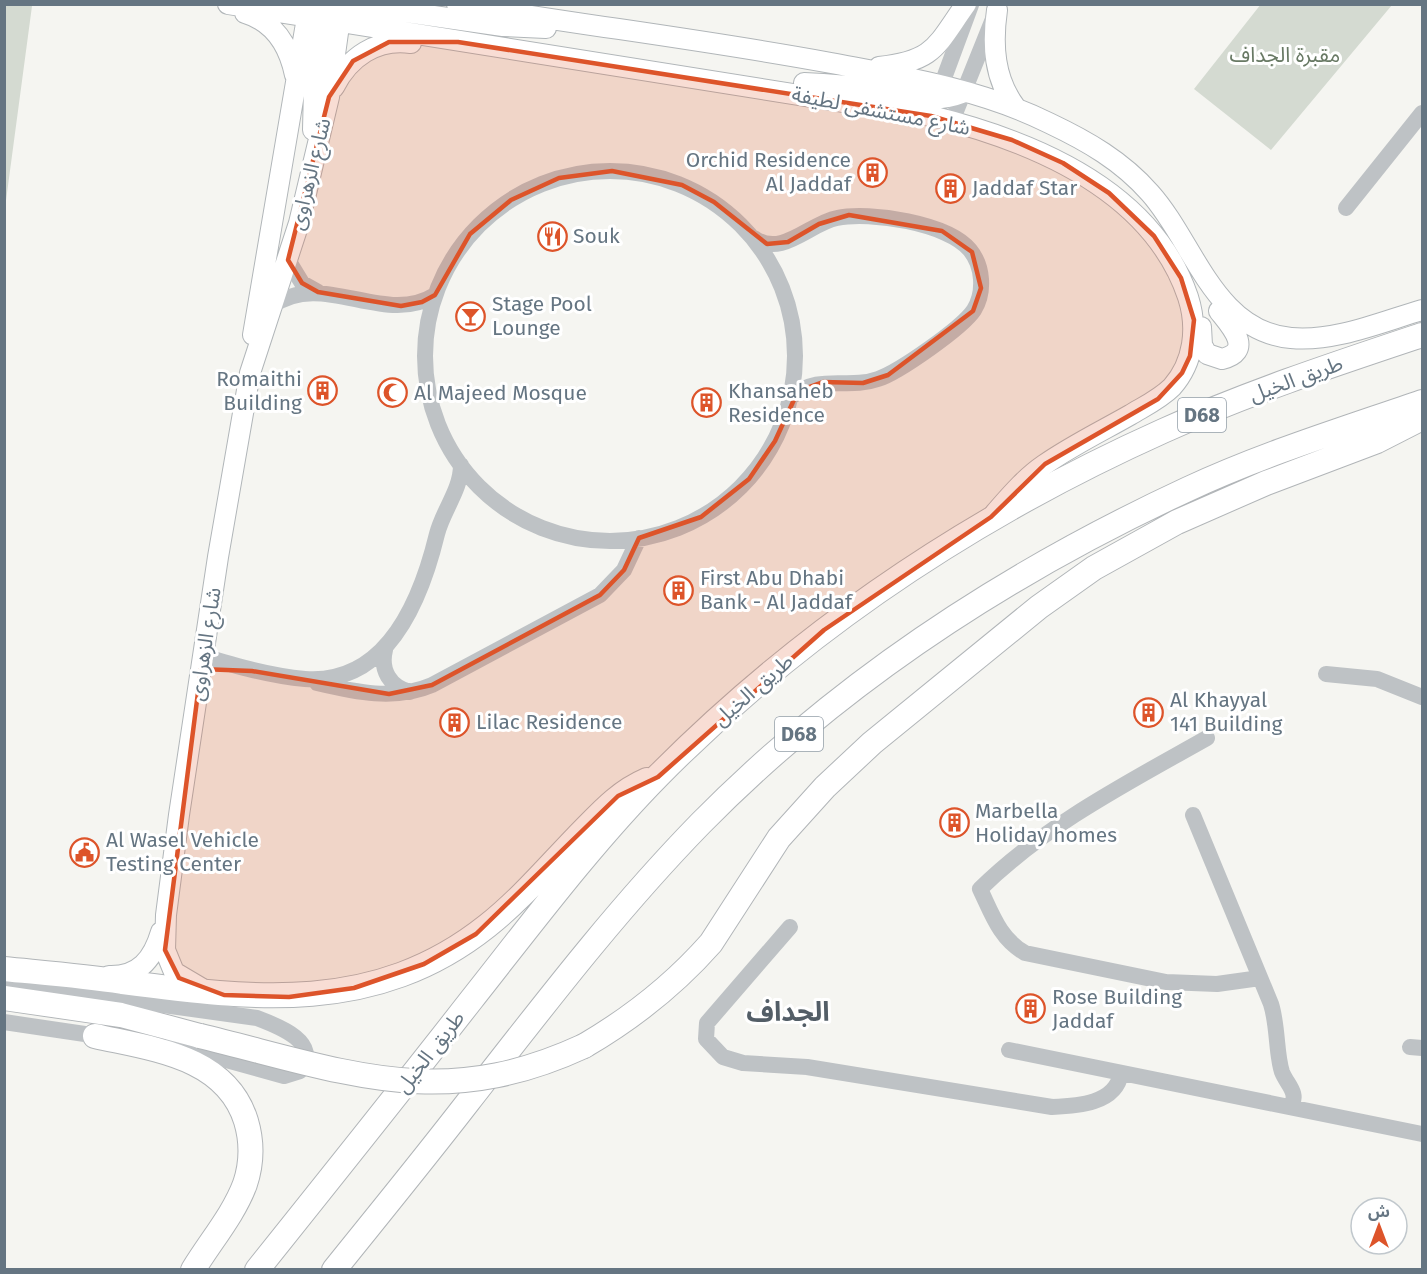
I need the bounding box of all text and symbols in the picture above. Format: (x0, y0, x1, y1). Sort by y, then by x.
park label: مقبرة الجداف (1230, 42, 1340, 68)
street label: شارع مستشفى لطيفة (789, 81, 972, 143)
street label: شارع الزهراوى (284, 115, 338, 233)
place label: Orchid Residence Al Jaddaf (686, 147, 853, 197)
building icon: Orchid Residence Al Jaddaf (856, 156, 888, 188)
building icon: Jaddaf Star (935, 172, 967, 204)
place label: Jaddaf Star (972, 175, 1077, 201)
restaurant icon: Souk (536, 220, 568, 252)
place label: Souk (573, 223, 620, 249)
place label: Stage Pool Lounge (492, 291, 592, 341)
bar icon: Stage Pool Lounge (455, 300, 487, 332)
street label: طريق الخيل (1246, 350, 1346, 408)
place label: Romaithi Building (216, 366, 302, 416)
building icon: Romaithi Building (307, 375, 339, 407)
mosque icon: Al Majeed Mosque (377, 377, 409, 409)
place label: Khansaheb Residence (728, 378, 834, 428)
place label: Al Majeed Mosque (414, 380, 587, 406)
building icon: Khansaheb Residence (691, 387, 723, 419)
road number: D68 (1178, 398, 1226, 432)
place label: First Abu Dhabi Bank - Al Jaddaf (700, 565, 854, 615)
building icon: First Abu Dhabi Bank - Al Jaddaf (663, 574, 695, 606)
street label: شارع الزهراوى (183, 585, 229, 703)
street label: طريق الخيل (708, 648, 798, 732)
place label: Al Khayyal 141 Building (1170, 687, 1282, 737)
building icon: Al Khayyal 141 Building (1133, 696, 1165, 728)
building icon: Lilac Residence (439, 706, 471, 738)
place label: Lilac Residence (476, 709, 622, 735)
road number: D68 (775, 717, 823, 751)
place label: Marbella Holiday homes (975, 798, 1117, 848)
building icon: Marbella Holiday homes (938, 807, 970, 839)
place label: Al Wasel Vehicle Testing Center (106, 827, 259, 877)
public building icon: Al Wasel Vehicle Testing Center (69, 836, 101, 868)
place label: Rose Building Jaddaf (1052, 984, 1182, 1034)
building icon: Rose Building Jaddaf (1015, 993, 1047, 1025)
district label: الجداف (746, 996, 830, 1028)
street label: طريق الخيل (390, 1005, 470, 1099)
north arrow (1349, 1196, 1409, 1256)
text: ش (1368, 1202, 1390, 1221)

